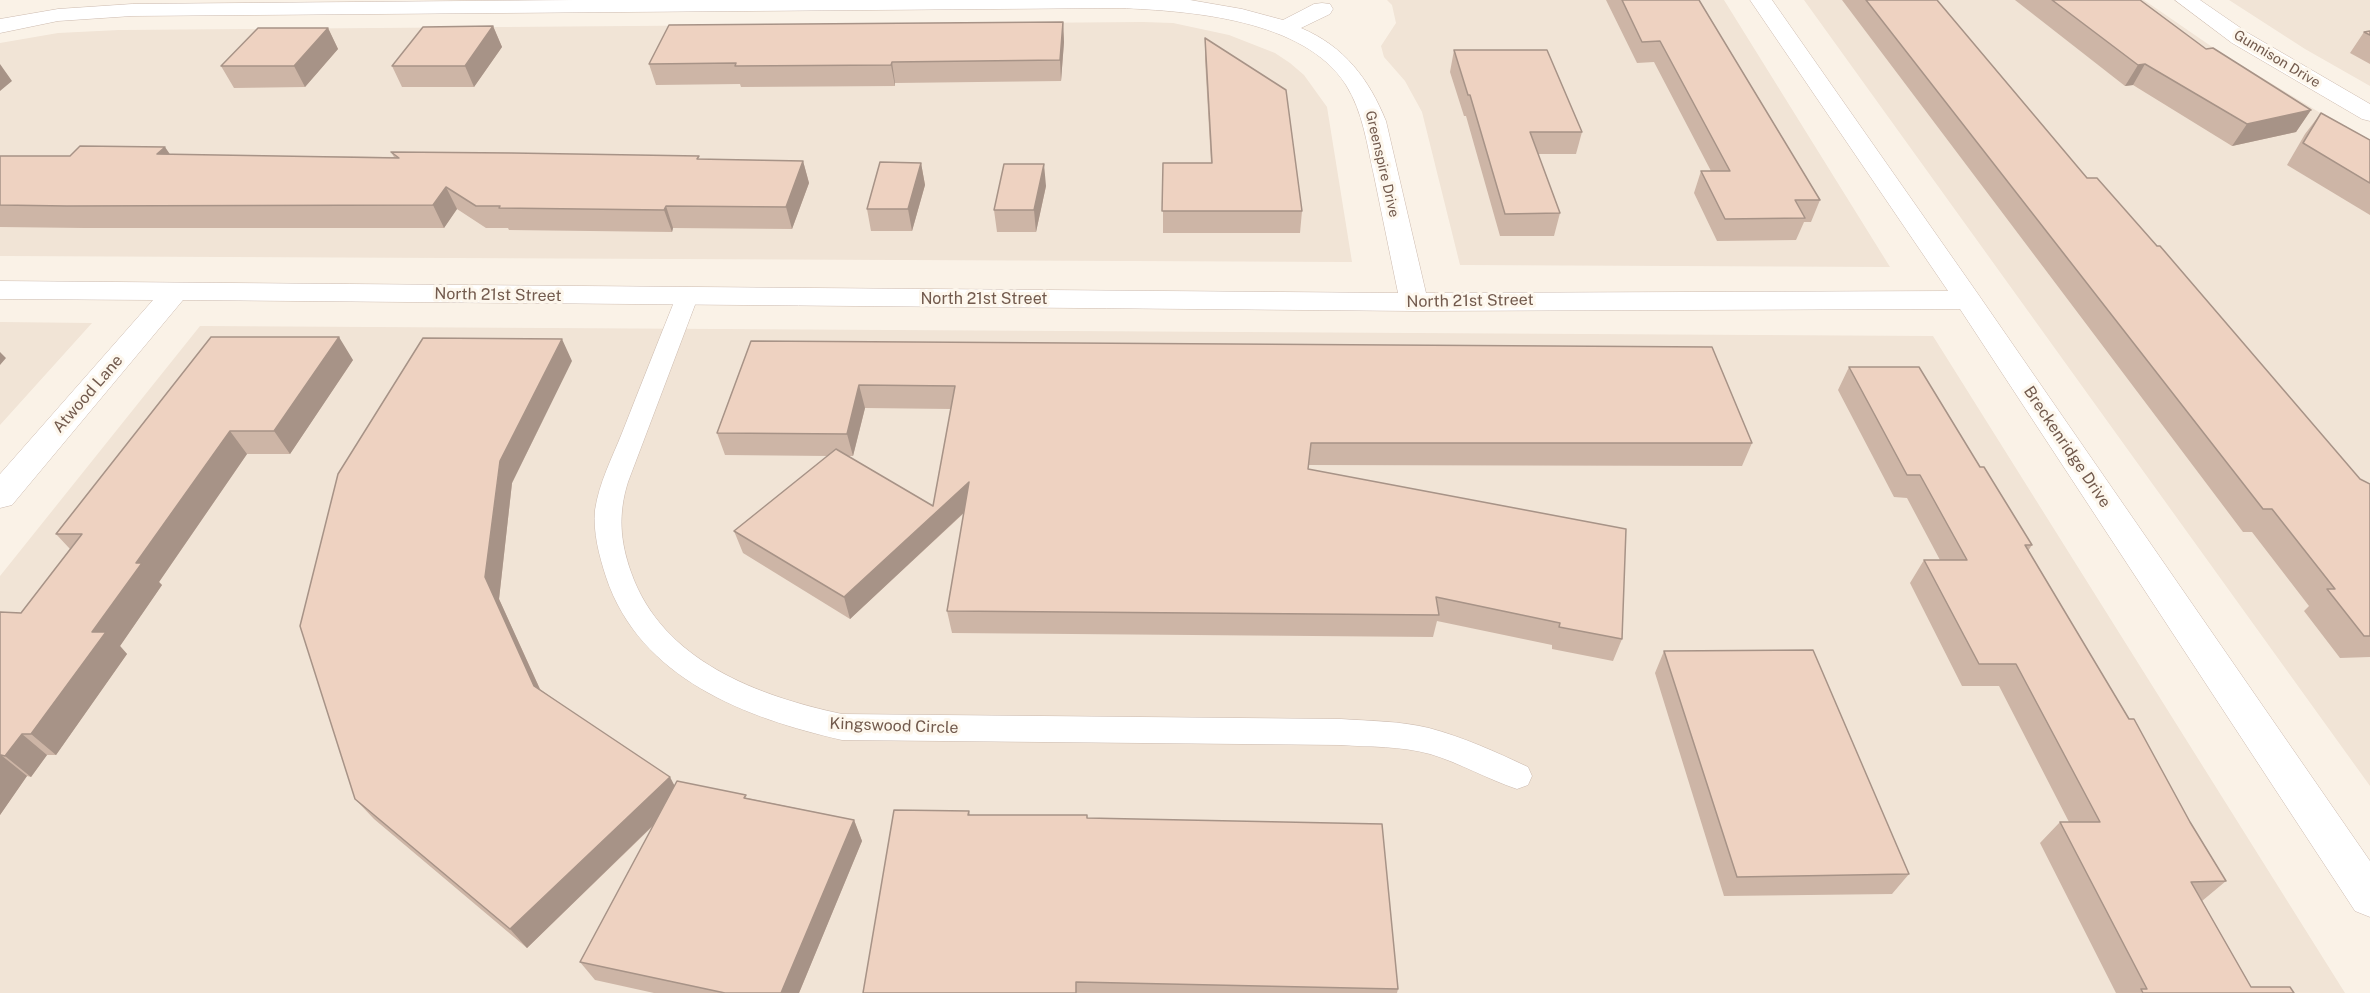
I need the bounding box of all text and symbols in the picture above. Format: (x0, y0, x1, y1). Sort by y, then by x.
street label: Gunnison Drive (2231, 27, 2323, 91)
street label: Greenspire Drive (1362, 109, 1402, 219)
street label: North 21st Street (434, 284, 562, 306)
street label: North 21st Street (920, 289, 1048, 309)
street label: North 21st Street (1406, 290, 1534, 312)
street label: Atwood Lane (49, 351, 127, 437)
street label: Breckenridge Drive (2019, 383, 2115, 511)
street label: Kingswood Circle (829, 714, 959, 738)

